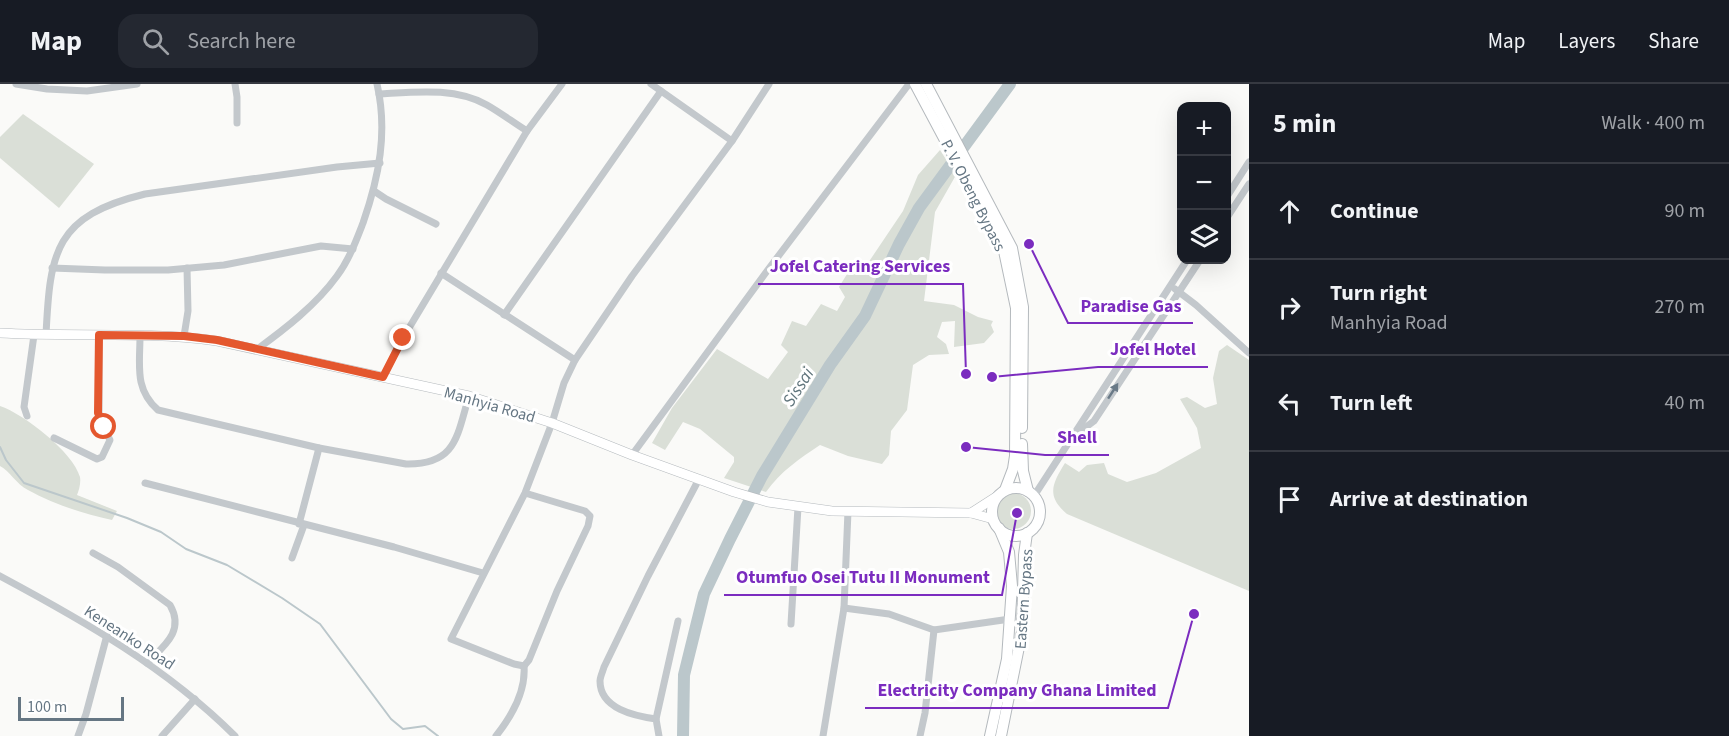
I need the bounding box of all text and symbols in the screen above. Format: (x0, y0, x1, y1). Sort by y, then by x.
search box (118, 14, 538, 68)
text: Map (30, 21, 82, 61)
icon: search (139, 25, 172, 58)
text: Search here (187, 25, 296, 57)
text: Map (1488, 26, 1525, 56)
text: Layers (1558, 26, 1615, 56)
text: Share (1648, 26, 1699, 56)
map controls (1177, 102, 1231, 264)
button: + (1177, 102, 1231, 156)
text: 5 min (1273, 105, 1336, 142)
text: Walk · 400 m (1601, 109, 1705, 137)
street label: P. V. Obeng Bypass (935, 136, 1011, 256)
button: − (1177, 156, 1231, 210)
icon: ahead (1273, 195, 1306, 228)
text: Continue (1330, 195, 1419, 227)
text: 90 m (1665, 197, 1705, 225)
button: layers (1177, 210, 1231, 264)
callout: Jofel Catering Services (758, 248, 963, 284)
text: Jofel Catering Services (770, 254, 950, 279)
text: Turn right (1330, 277, 1427, 309)
callout: Paradise Gas (1068, 287, 1193, 323)
icon: right (1273, 291, 1306, 324)
text: 270 m (1655, 293, 1705, 321)
text: Paradise Gas (1081, 294, 1181, 319)
text: Manhyia Road (1330, 309, 1448, 337)
route end (389, 324, 415, 350)
callout: Jofel Hotel (1098, 331, 1208, 367)
text: Jofel Hotel (1110, 337, 1196, 362)
water label: Sissai (777, 362, 821, 412)
street label: Manhyia Road (441, 381, 538, 429)
one-way arrow (1107, 383, 1118, 399)
icon: left (1273, 387, 1306, 420)
text: Turn left (1330, 387, 1412, 419)
text: 40 m (1665, 389, 1705, 417)
route start (90, 413, 116, 439)
callout: Shell (1045, 419, 1109, 455)
text: Shell (1057, 425, 1097, 450)
icon: arrive (1273, 483, 1306, 516)
text: Arrive at destination (1330, 483, 1528, 515)
street label: Eastern Bypass (1010, 548, 1038, 650)
callout: Otumfuo Osei Tutu II Monument (724, 559, 1002, 595)
text: Otumfuo Osei Tutu II Monument (736, 565, 990, 590)
street label: Keneanko Road (80, 600, 179, 675)
callout: Electricity Company Ghana Limited (865, 672, 1168, 708)
text: Electricity Company Ghana Limited (877, 678, 1157, 703)
scale bar (18, 694, 124, 722)
text: 100 m (27, 696, 67, 718)

